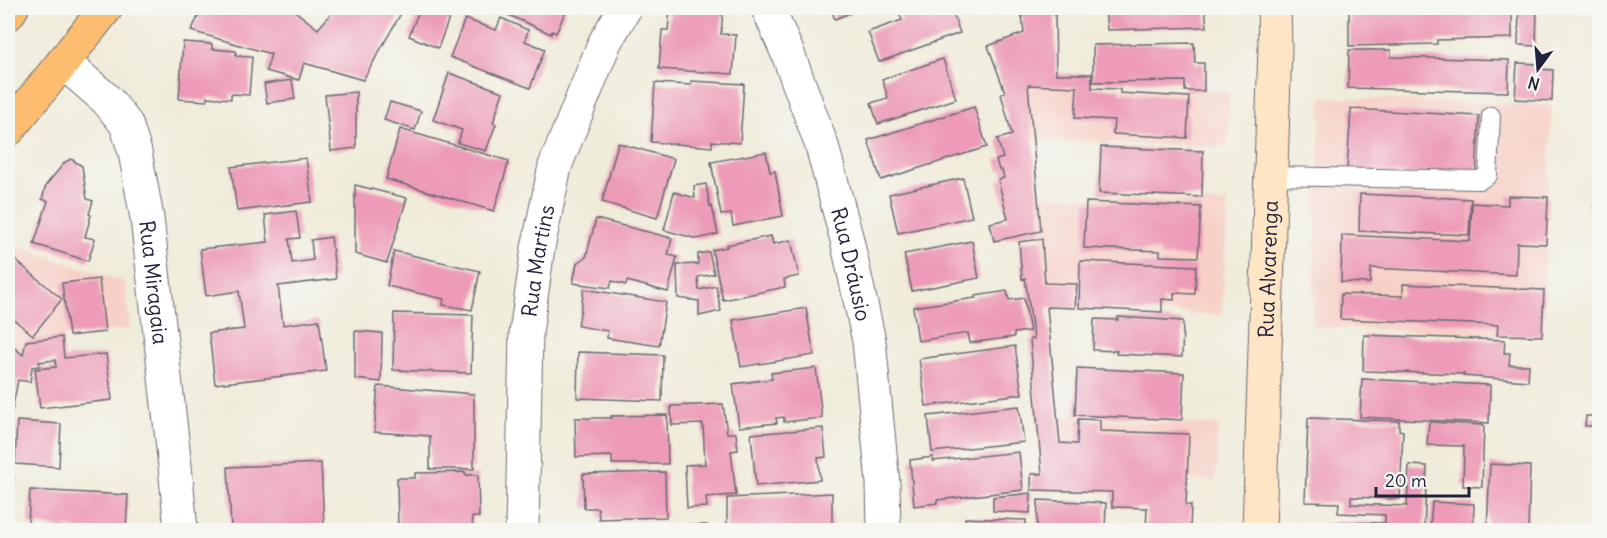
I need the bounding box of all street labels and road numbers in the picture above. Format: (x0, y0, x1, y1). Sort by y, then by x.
street label: Rua Alvarenga (1252, 200, 1283, 338)
street label: Rua Martins (515, 202, 560, 319)
street label: Rua Dráusio (825, 204, 878, 323)
street label: Rua Miragaia (134, 219, 175, 346)

